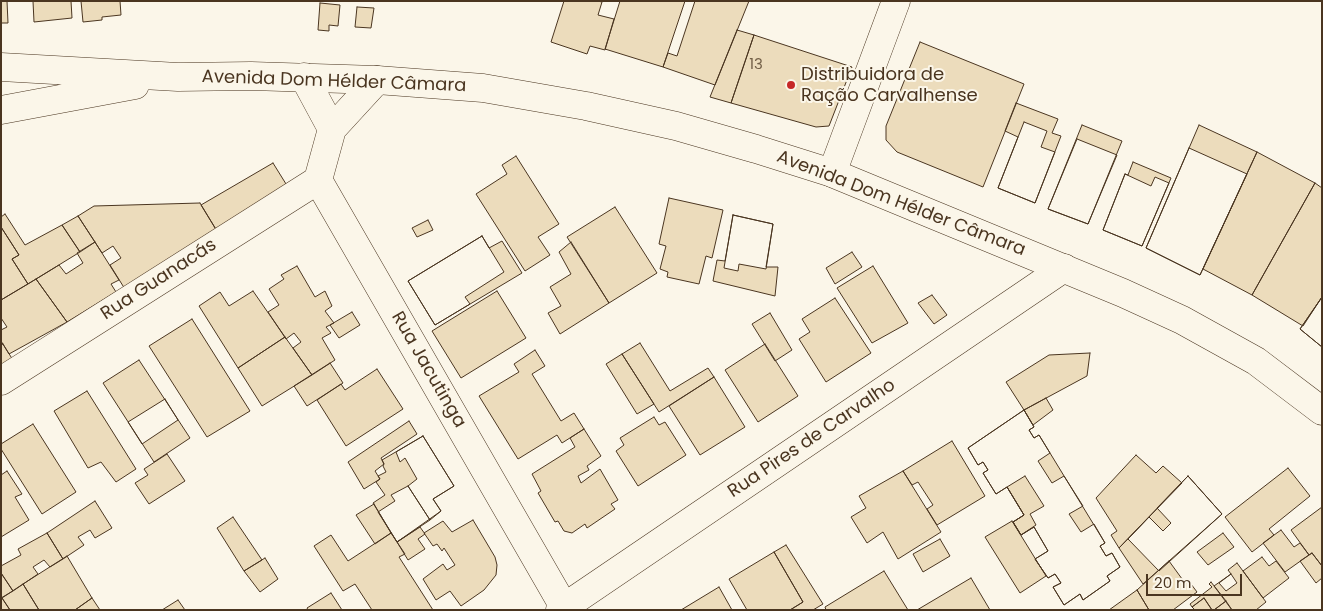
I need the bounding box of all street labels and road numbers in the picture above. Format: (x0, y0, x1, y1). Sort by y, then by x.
street label: Avenida Dom Hélder Câmara (201, 67, 467, 97)
street label: Avenida Dom Hélder Câmara (774, 147, 1028, 261)
street label: Rua Guanacás (97, 235, 221, 325)
street label: Rua Jacutinga (386, 308, 470, 432)
street label: Rua Pires de Carvalho (724, 375, 900, 503)

